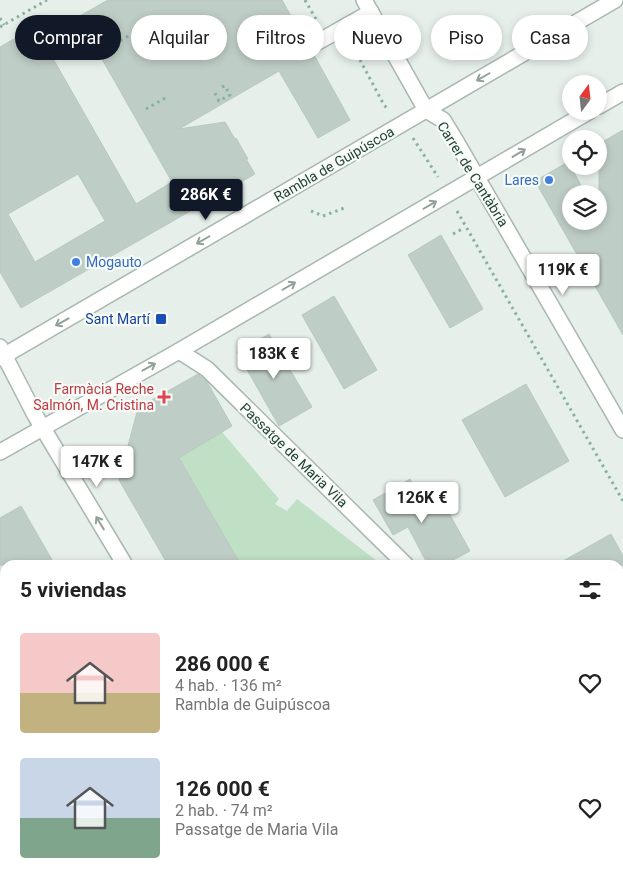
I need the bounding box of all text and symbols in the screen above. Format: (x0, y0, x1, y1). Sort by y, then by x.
chip: Comprar (15, 15, 121, 60)
chip: Alquilar (131, 15, 227, 60)
chip: Filtros (237, 15, 324, 60)
chip: Nuevo (334, 15, 421, 60)
chip: Piso (431, 15, 502, 60)
chip: Casa (512, 15, 588, 60)
one-way arrow (476, 73, 490, 83)
north arrow (562, 75, 608, 120)
map controls (562, 75, 607, 230)
street label: Carrer de Cantàbria (434, 119, 512, 229)
street label: Rambla de Guipúscoa (271, 123, 397, 205)
button: locate (562, 130, 607, 175)
one-way arrow (512, 147, 526, 157)
place label: Lares (505, 172, 539, 188)
marker: Lares (543, 174, 555, 186)
pin: 286K € (165, 178, 247, 221)
text: 286K € (181, 185, 231, 204)
button: layers (562, 185, 607, 230)
one-way arrow (422, 199, 436, 209)
one-way arrow (196, 236, 210, 246)
place label: Mogauto (86, 254, 142, 270)
pin: 119K € (522, 254, 604, 296)
marker: Mogauto (70, 256, 82, 268)
text: 119K € (538, 260, 588, 279)
one-way arrow (282, 281, 296, 291)
place label: Sant Martí (85, 311, 151, 327)
marker: Sant Martí (154, 312, 168, 326)
one-way arrow (55, 317, 70, 327)
pin: 183K € (233, 338, 315, 380)
text: 183K € (249, 344, 299, 363)
one-way arrow (141, 362, 155, 372)
place label: Farmàcia Reche Salmón, M. Cristina (33, 381, 154, 413)
marker: Farmàcia Reche Salmón, M. Cristina (158, 391, 170, 403)
street label: Passatge de Maria Vila (237, 400, 351, 510)
pin: 147K € (56, 446, 138, 488)
text: 147K € (72, 452, 122, 471)
pin: 126K € (381, 482, 463, 524)
text: 126K € (397, 488, 447, 507)
one-way arrow (95, 517, 105, 531)
icon: filters (576, 576, 604, 604)
text: 5 viviendas (20, 578, 127, 602)
text: 286 000 € (175, 652, 270, 676)
icon: home (60, 653, 120, 713)
icon: heart (576, 669, 604, 697)
text: 4 hab. · 136 m² (175, 676, 282, 695)
text: Rambla de Guipúscoa (175, 695, 331, 714)
text: 126 000 € (175, 777, 270, 801)
icon: home (60, 778, 120, 838)
icon: heart (576, 794, 604, 822)
text: 2 hab. · 74 m² (175, 801, 273, 820)
text: Passatge de Maria Vila (175, 820, 338, 839)

